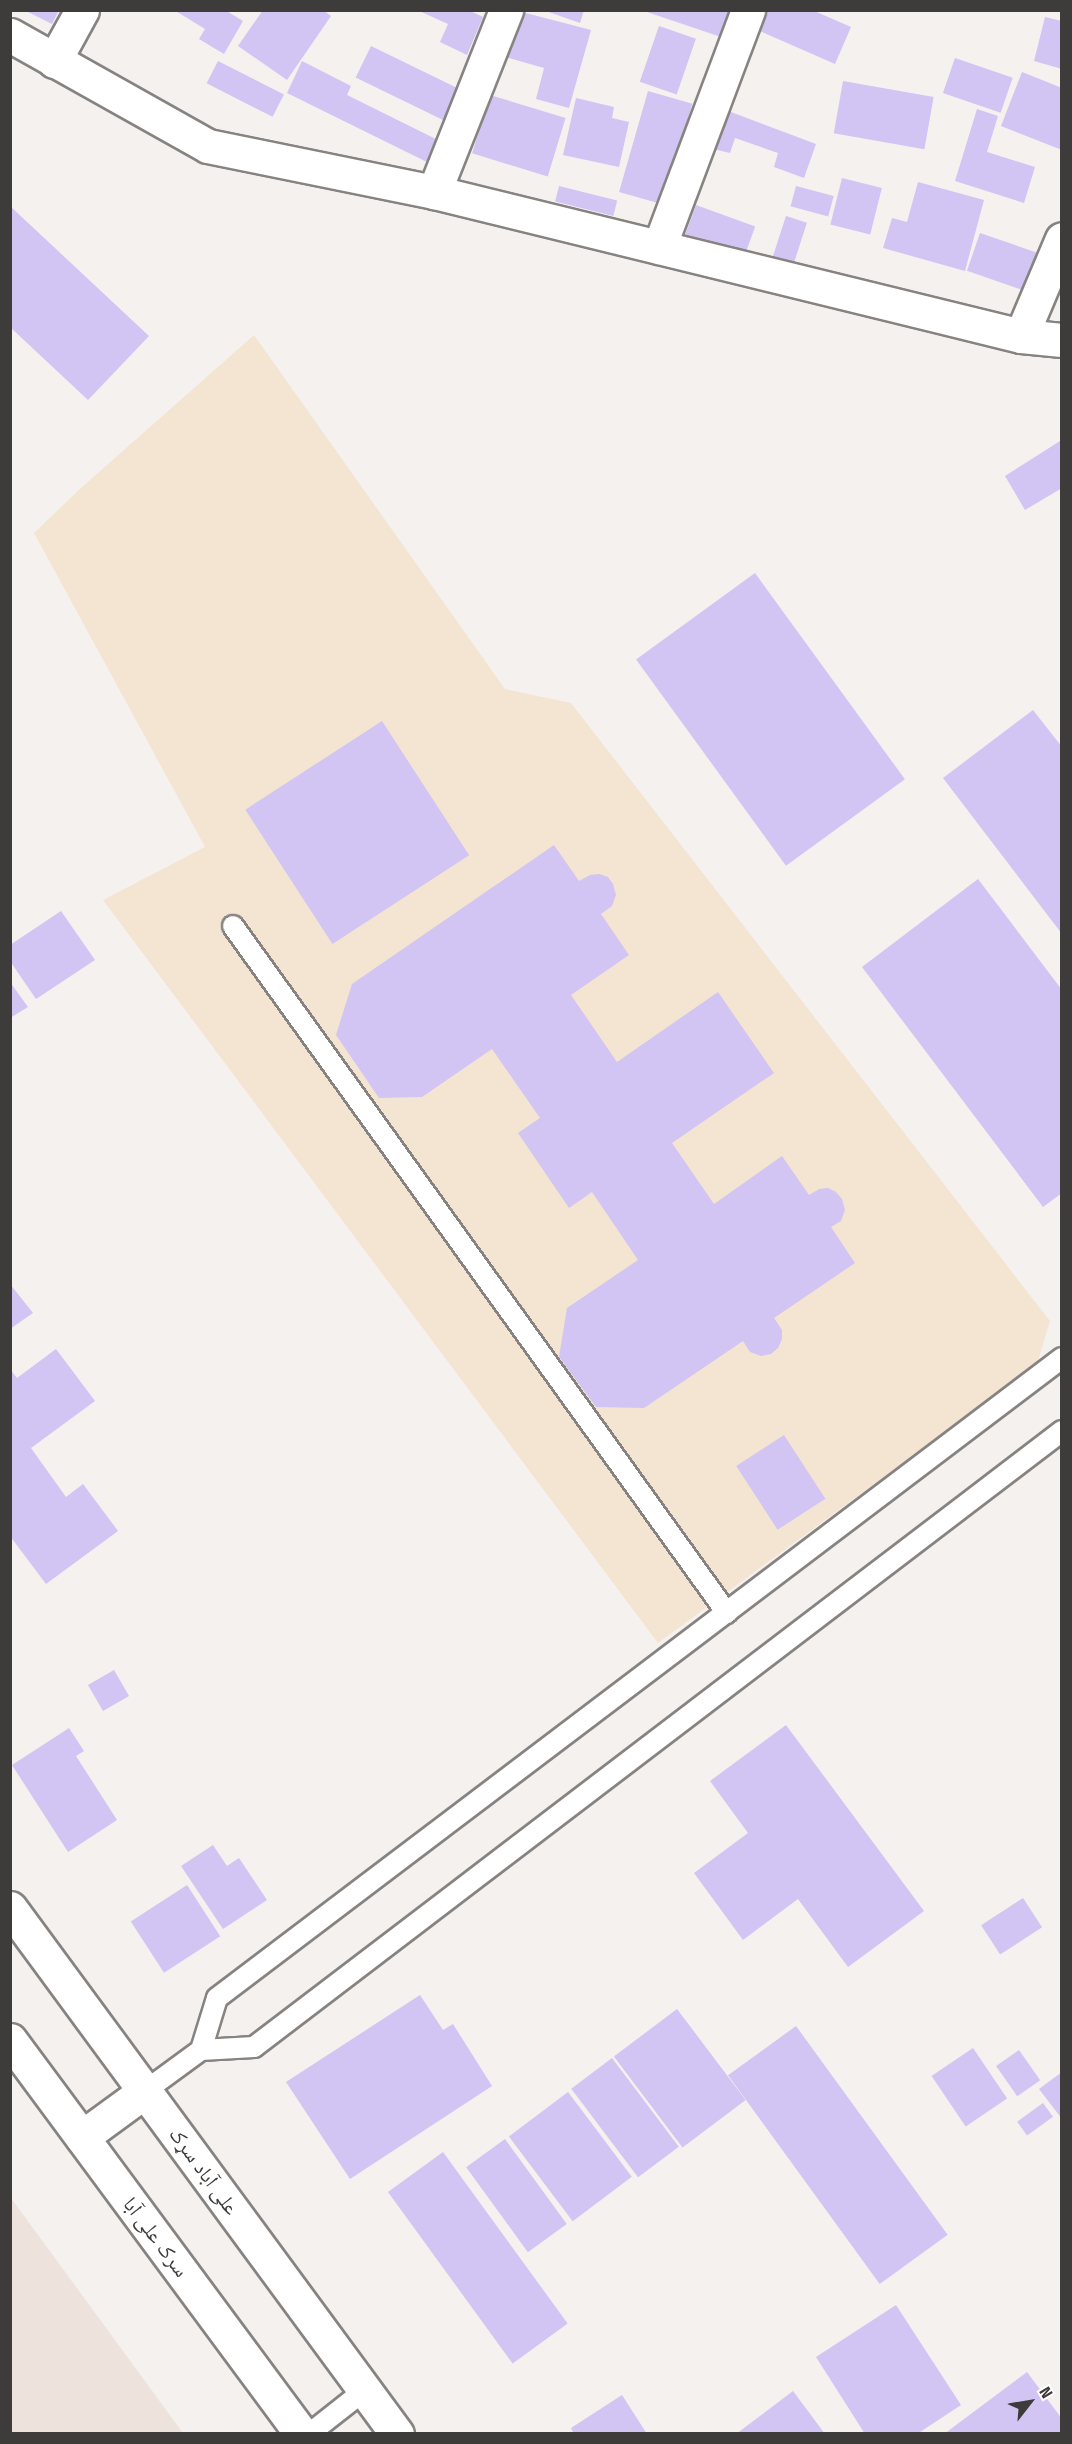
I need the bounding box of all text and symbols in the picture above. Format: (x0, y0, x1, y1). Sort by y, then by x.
street label: علی آباد سړک (164, 2122, 244, 2220)
street label: سرک علی آبا (118, 2192, 194, 2282)
north arrow (1000, 2372, 1060, 2432)
text: N (1035, 2383, 1056, 2401)

